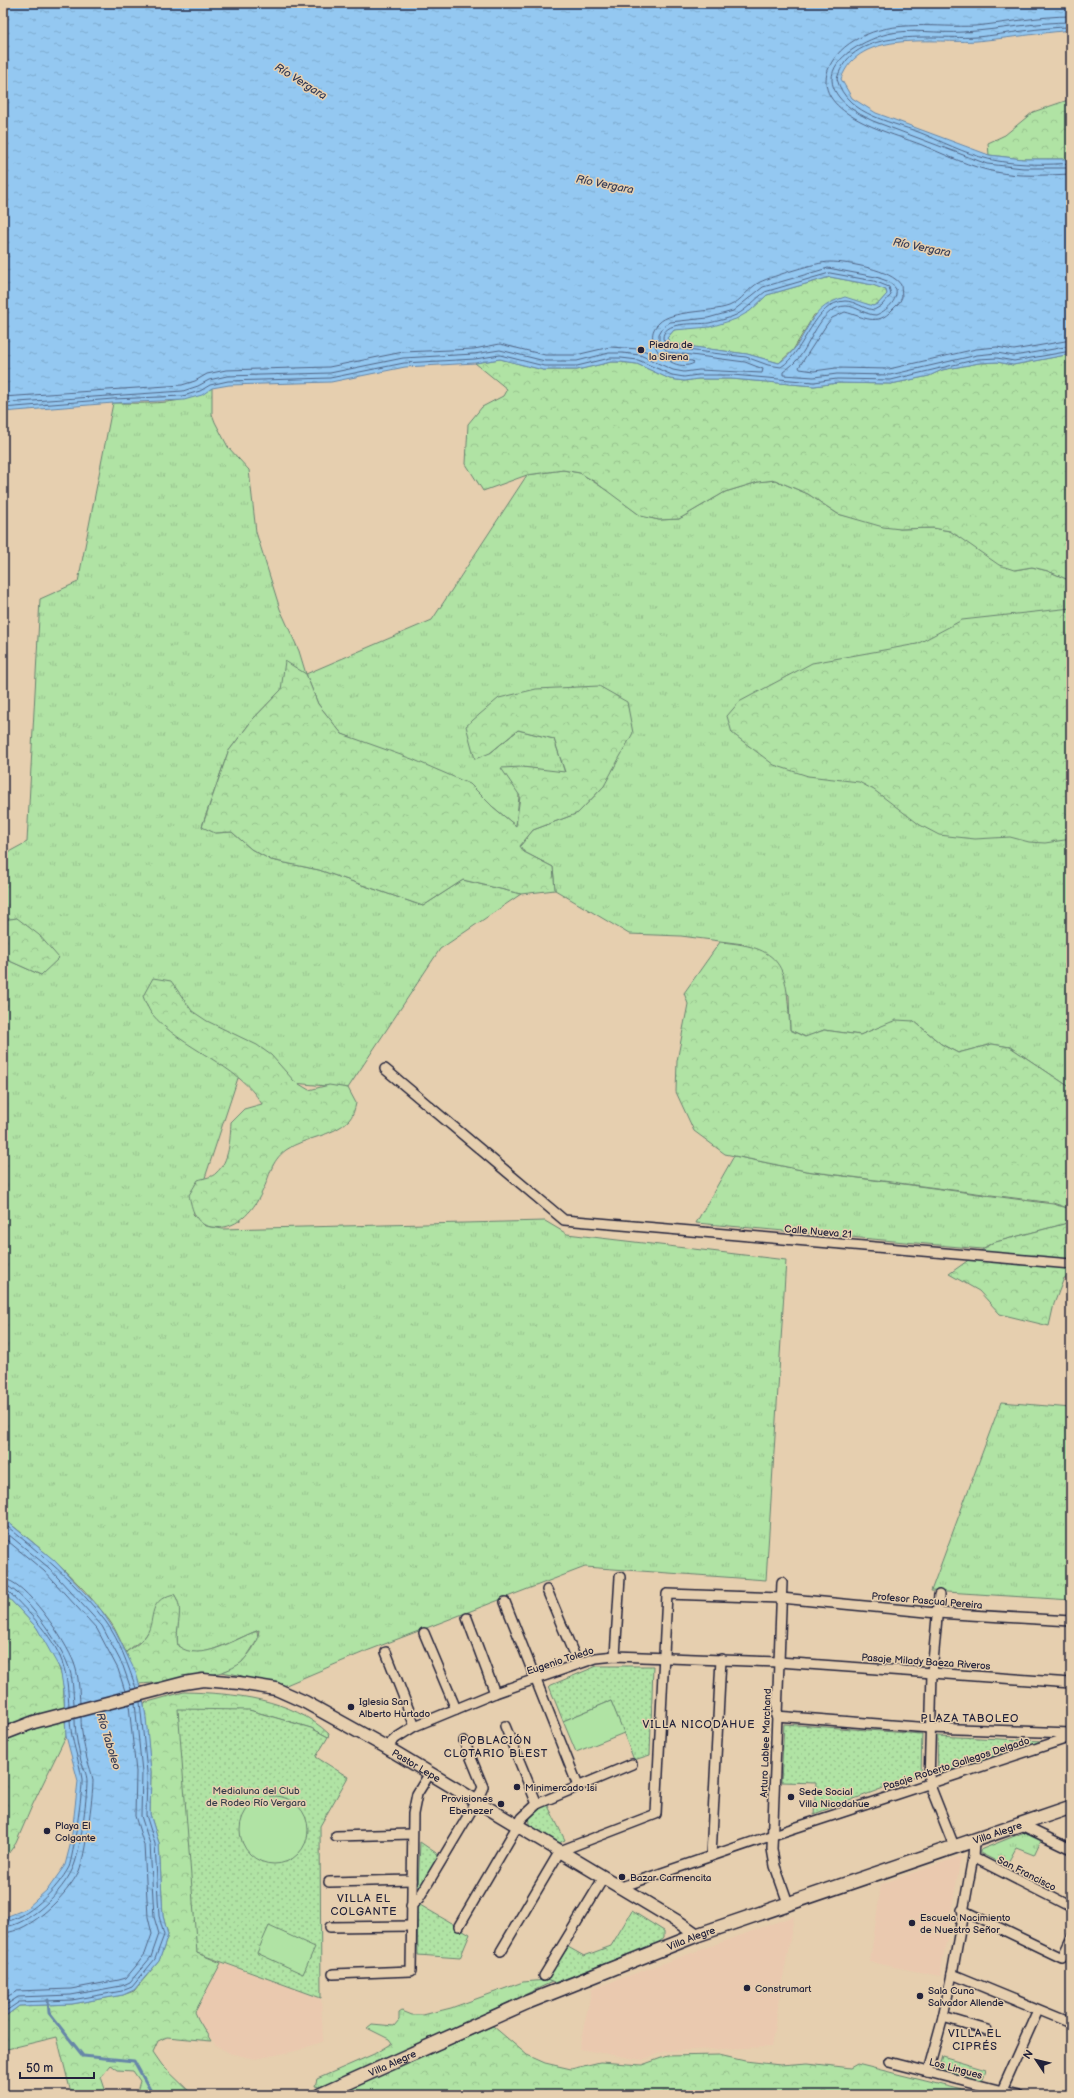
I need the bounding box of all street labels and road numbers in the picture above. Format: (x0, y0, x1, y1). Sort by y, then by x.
street label: Calle Nueva 21 (784, 1223, 852, 1241)
street label: Profesor Pascual Pereira (871, 1590, 983, 1612)
street label: Eugenio Toledo (525, 1644, 596, 1677)
street label: Pasaje Milady Baeza Riveros (861, 1651, 991, 1673)
street label: Arturo Lablee Marchand (758, 1688, 774, 1798)
street label: Pasaje Roberto Gallegos Delgado (882, 1734, 1031, 1793)
street label: Pastor Lepe (389, 1747, 442, 1785)
street label: Villa Alegre (972, 1819, 1024, 1847)
street label: San Francisco (995, 1854, 1058, 1894)
street label: Villa Alegre (665, 1924, 717, 1953)
street label: Villa Alegre (367, 2048, 418, 2079)
street label: Los Lingues (928, 2056, 984, 2082)

